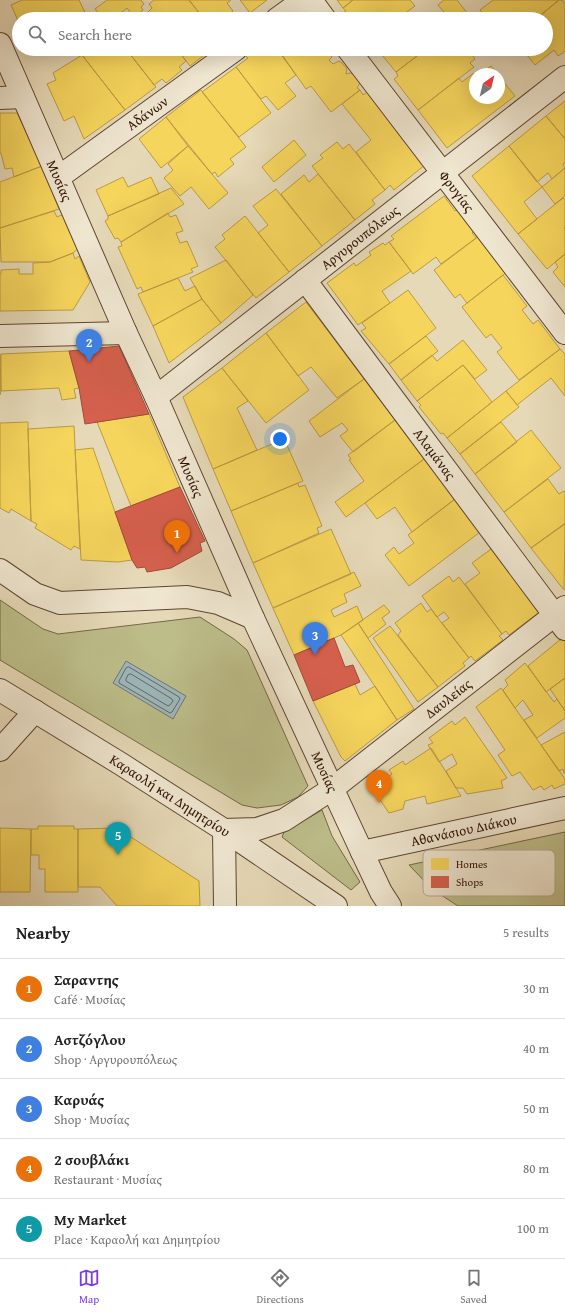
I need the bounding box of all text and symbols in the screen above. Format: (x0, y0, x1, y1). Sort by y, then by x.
search box (12, 12, 553, 56)
icon: search (26, 23, 48, 45)
text: Search here (58, 24, 132, 45)
north arrow (469, 68, 505, 104)
street label: Αδάνων (122, 91, 172, 135)
street label: Μυσίας (42, 157, 77, 205)
street label: Φρυγίας (434, 166, 479, 216)
street label: Αργυρουπόλεως (316, 200, 404, 275)
pin: 2 (76, 329, 102, 362)
street label: Αλαμάνας (409, 424, 461, 484)
your location (270, 429, 290, 449)
street label: Μυσίας (173, 453, 209, 501)
pin: 1 (164, 520, 190, 553)
pin: 3 (302, 622, 328, 655)
street label: Δαυλείας (421, 674, 476, 723)
street label: Μυσίας (306, 748, 343, 796)
street label: Καραολή και Δημητρίου (106, 749, 234, 841)
pin: 4 (366, 770, 392, 803)
street label: Αθανάσιου Διάκου (409, 809, 519, 851)
pin: 5 (105, 822, 131, 855)
legend (423, 850, 555, 896)
text: Homes (456, 856, 487, 872)
text: Shops (456, 874, 483, 890)
text: Nearby (16, 920, 70, 945)
text: 5 results (503, 923, 549, 942)
text: Σαραντης (54, 969, 119, 990)
text: 1 (26, 979, 32, 998)
text: 30 m (523, 979, 549, 998)
text: Café · Μυσίας (54, 990, 126, 1009)
text: Αστζόγλου (54, 1029, 126, 1050)
text: 2 (26, 1039, 32, 1058)
text: 40 m (523, 1039, 549, 1058)
text: Shop · Αργυρουπόλεως (54, 1050, 177, 1069)
text: Καρυάς (54, 1089, 104, 1110)
text: 3 (26, 1099, 32, 1118)
text: 50 m (523, 1099, 549, 1118)
text: Shop · Μυσίας (54, 1110, 129, 1129)
text: 2 σουβλάκι (54, 1149, 129, 1170)
text: 4 (26, 1159, 32, 1178)
text: 80 m (523, 1159, 549, 1178)
text: Restaurant · Μυσίας (54, 1170, 162, 1189)
text: My Market (54, 1209, 127, 1230)
text: 5 (26, 1219, 32, 1238)
text: 100 m (517, 1219, 549, 1238)
text: Place · Καραολή και Δημητρίου (54, 1230, 220, 1249)
tab: Map (78, 1267, 100, 1307)
tab: Directions (257, 1267, 304, 1307)
tab: Saved (460, 1267, 487, 1307)

